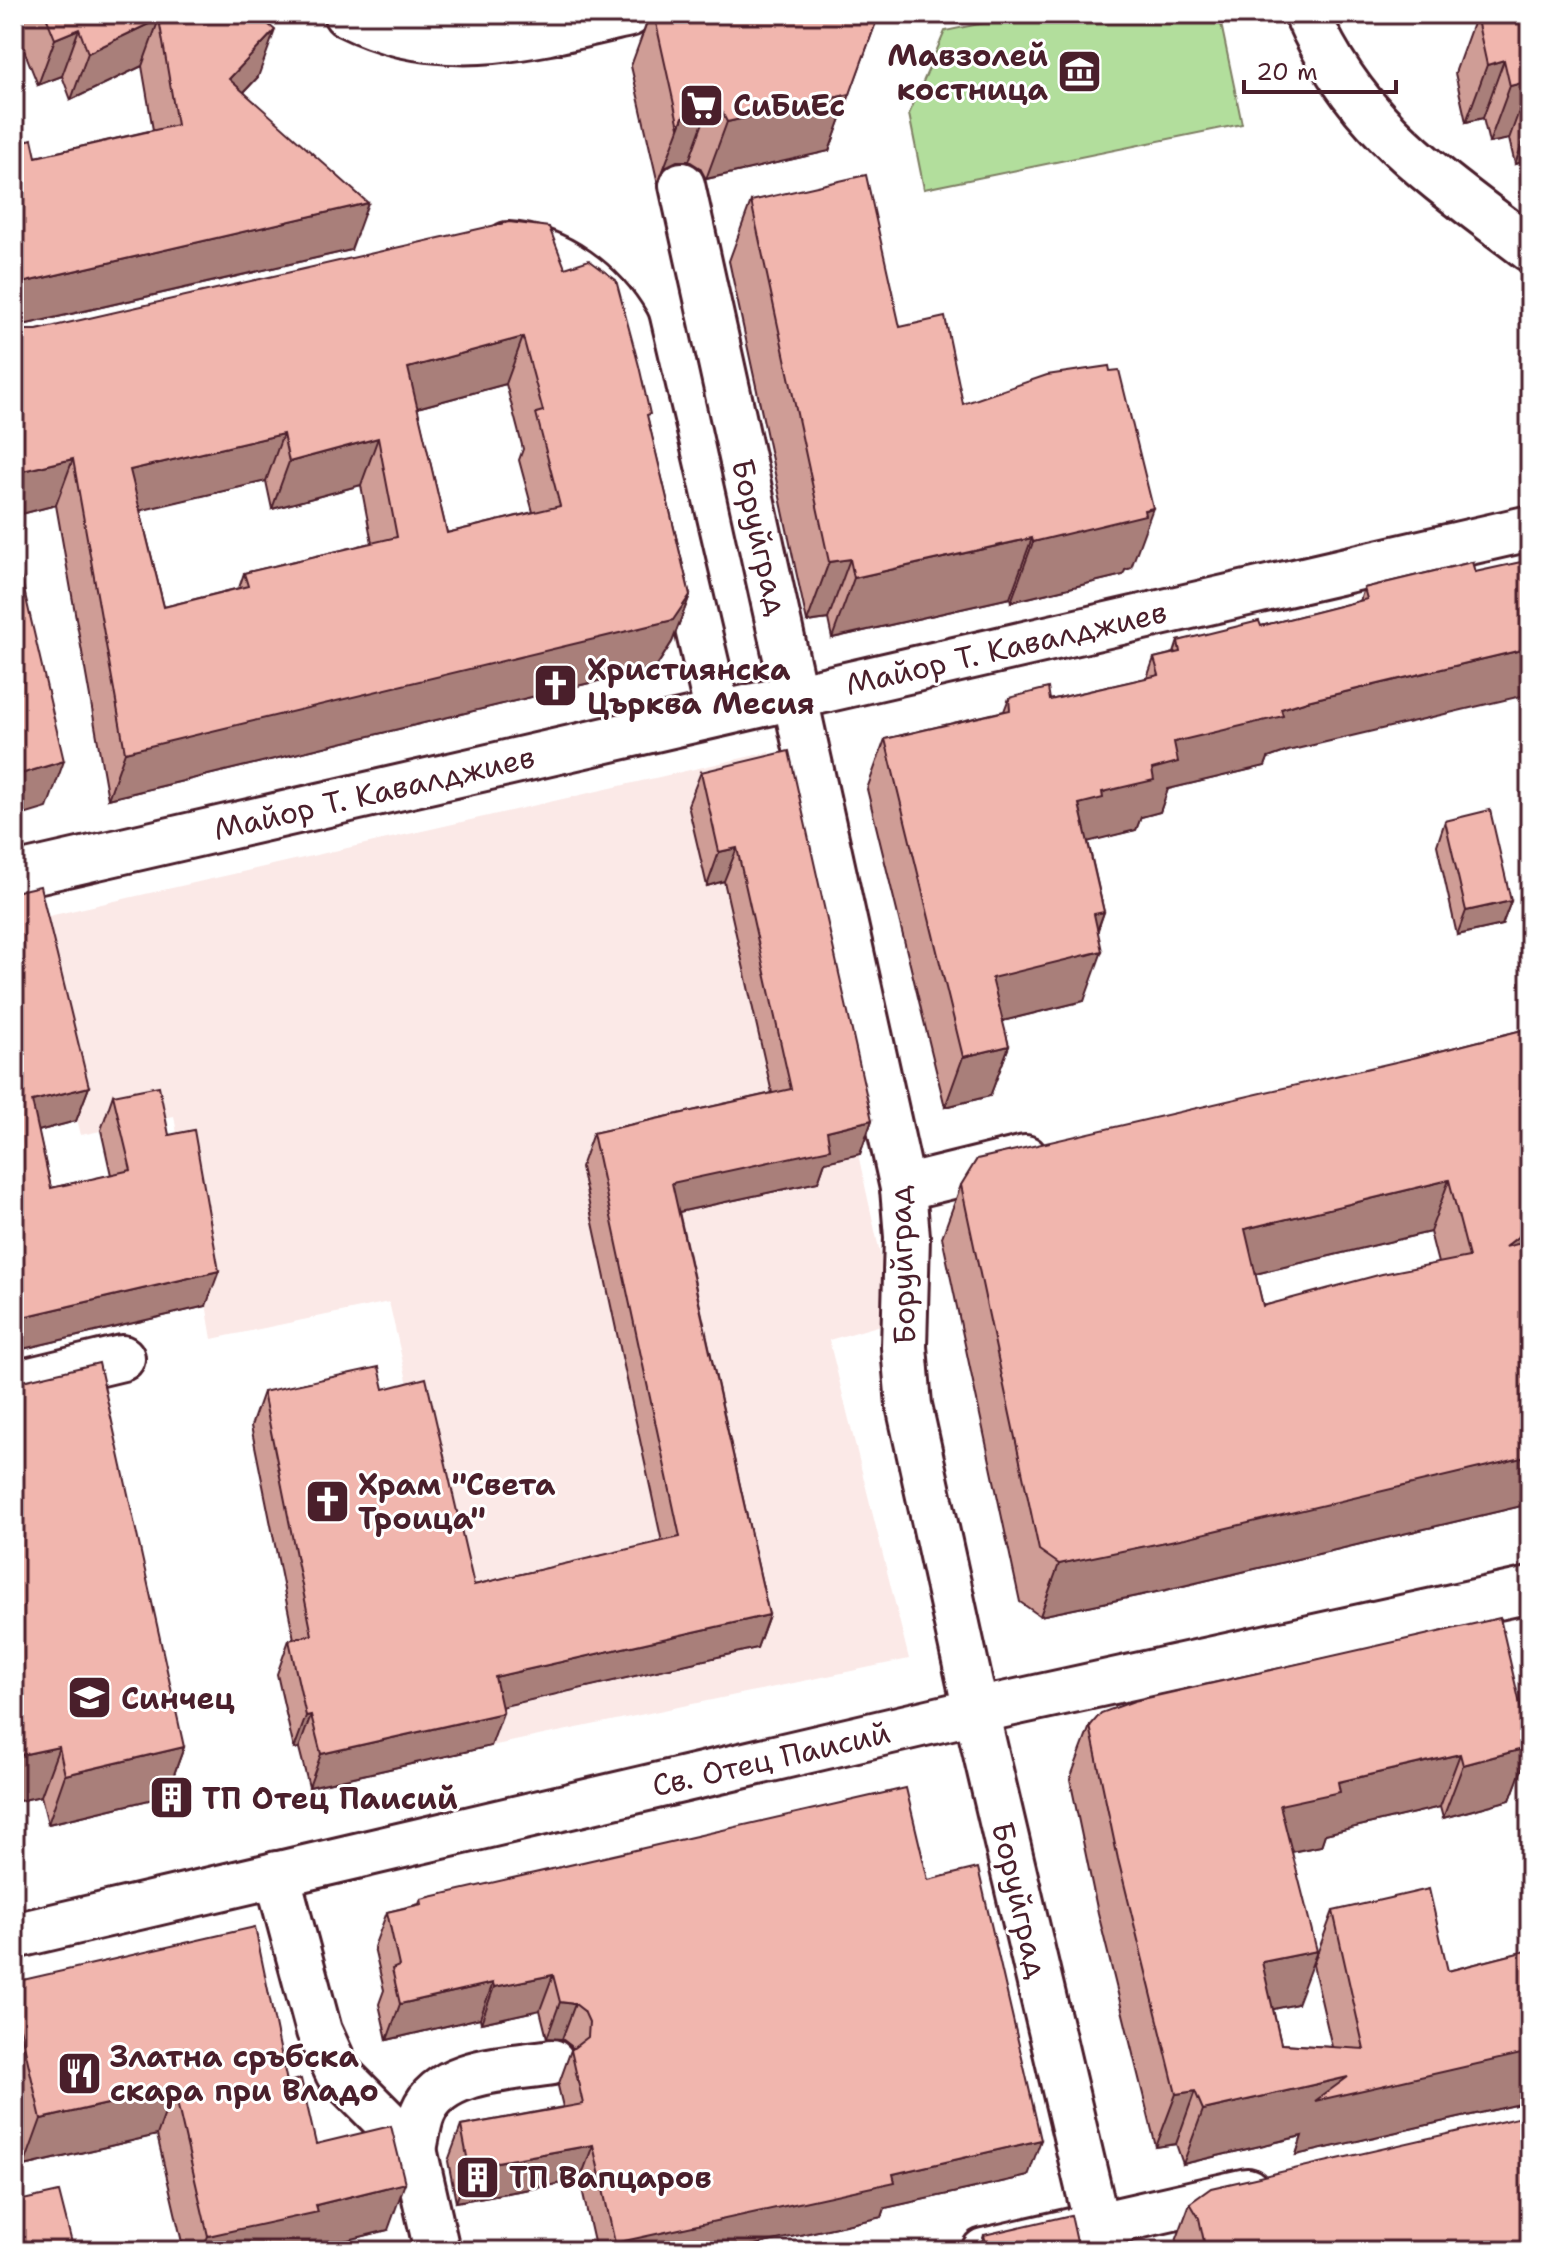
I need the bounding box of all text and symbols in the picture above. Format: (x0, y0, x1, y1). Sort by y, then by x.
place label: Мавзолей костница (887, 35, 1048, 110)
scale bar (1244, 44, 1396, 94)
museum icon: Мавзолей костница (1055, 48, 1103, 96)
text: 20 m (1256, 56, 1318, 88)
supermarket icon: СиБиЕс (678, 81, 726, 129)
place label: СиБиЕс (733, 85, 846, 126)
street label: Боруйград (722, 455, 798, 619)
street label: Майор Т. Кавалджиев (841, 591, 1171, 705)
place label: Християнска Църква Месия (587, 649, 815, 724)
church icon: Християнска Църква Месия (532, 662, 580, 710)
street label: Майор Т. Кавалджиев (209, 736, 539, 850)
street label: Боруйград (879, 1185, 925, 1345)
place label: Храм "Света Троица" (358, 1464, 556, 1539)
church icon: Храм "Света Троица" (303, 1477, 351, 1525)
school or university icon: Синчец (66, 1674, 114, 1722)
place label: Синчец (121, 1678, 235, 1719)
street label: Св. Отец Паисий (648, 1712, 894, 1806)
building icon: ТП Отец Паисий (147, 1774, 195, 1822)
place label: ТП Отец Паисий (202, 1778, 458, 1819)
street label: Боруйград (982, 1818, 1058, 1982)
place label: Златна сръбска скара при Владо (110, 2036, 379, 2111)
restaurant icon: Златна сръбска скара при Владо (55, 2049, 103, 2097)
building icon: ТП Вапцаров (454, 2153, 502, 2201)
place label: ТП Вапцаров (509, 2157, 712, 2198)

